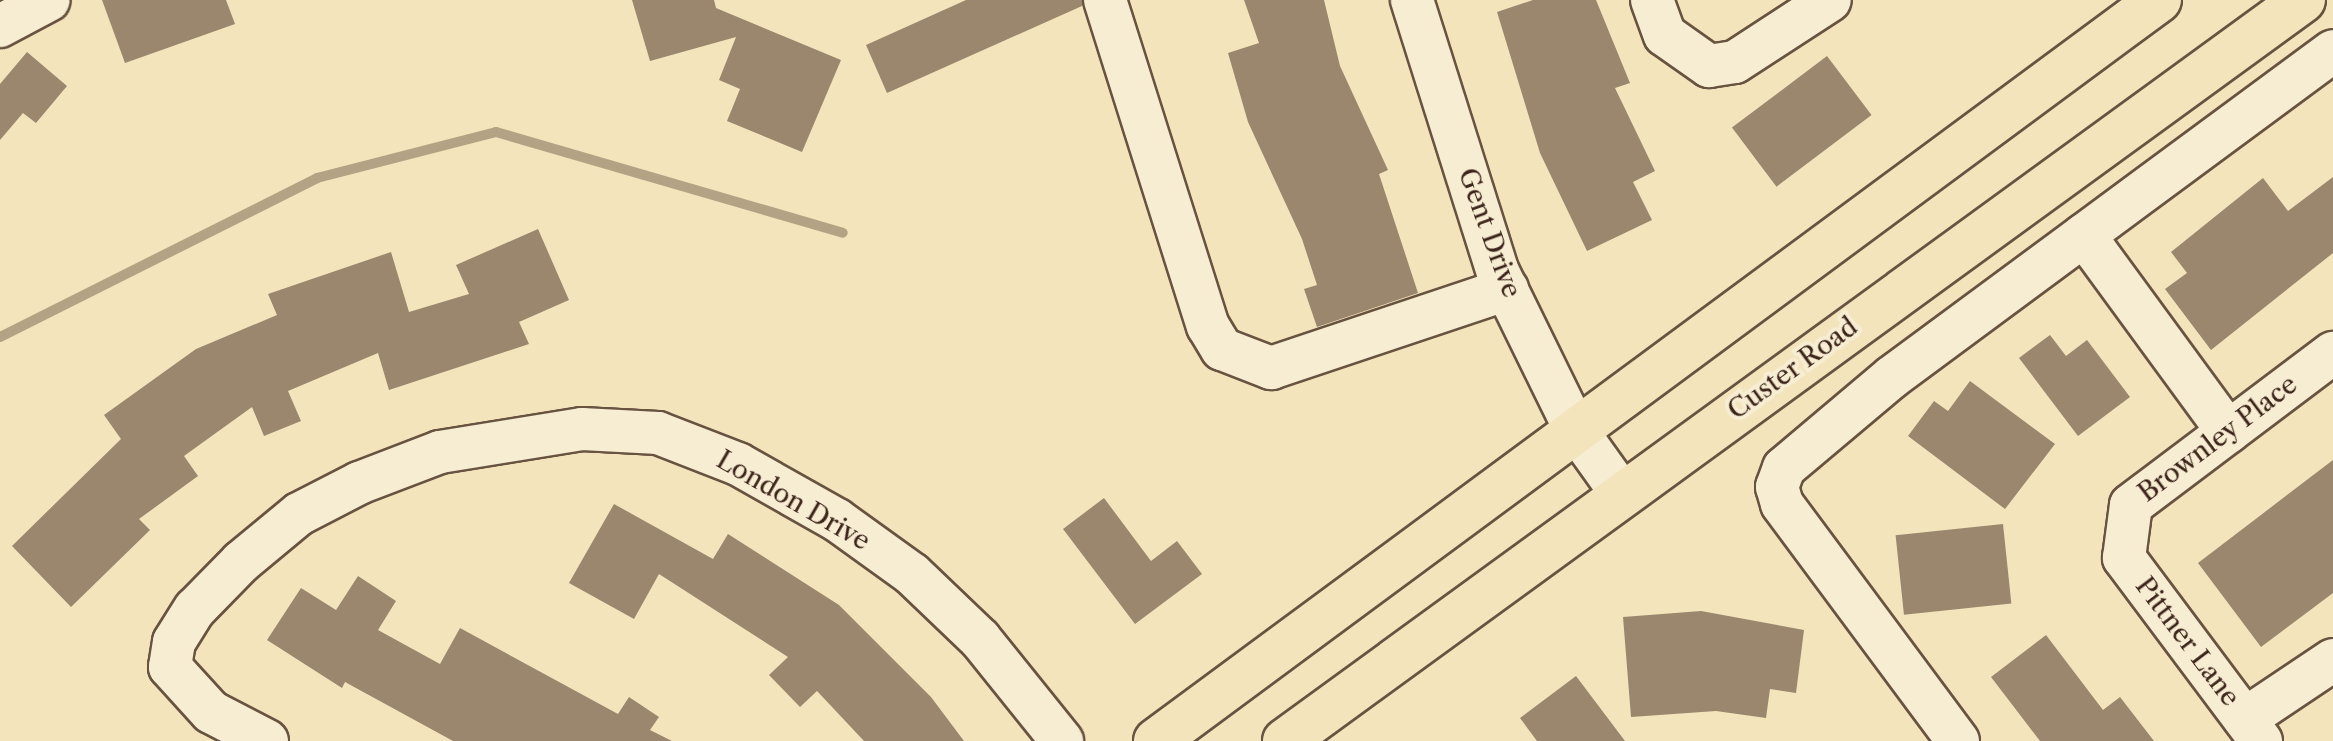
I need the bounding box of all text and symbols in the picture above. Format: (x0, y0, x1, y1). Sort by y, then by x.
street label: Gent Drive (1451, 164, 1527, 302)
street label: Custer Road (1722, 311, 1864, 427)
street label: Brownley Place (2132, 369, 2304, 509)
street label: London Drive (711, 445, 875, 557)
street label: Pittner Lane (2128, 571, 2246, 713)

